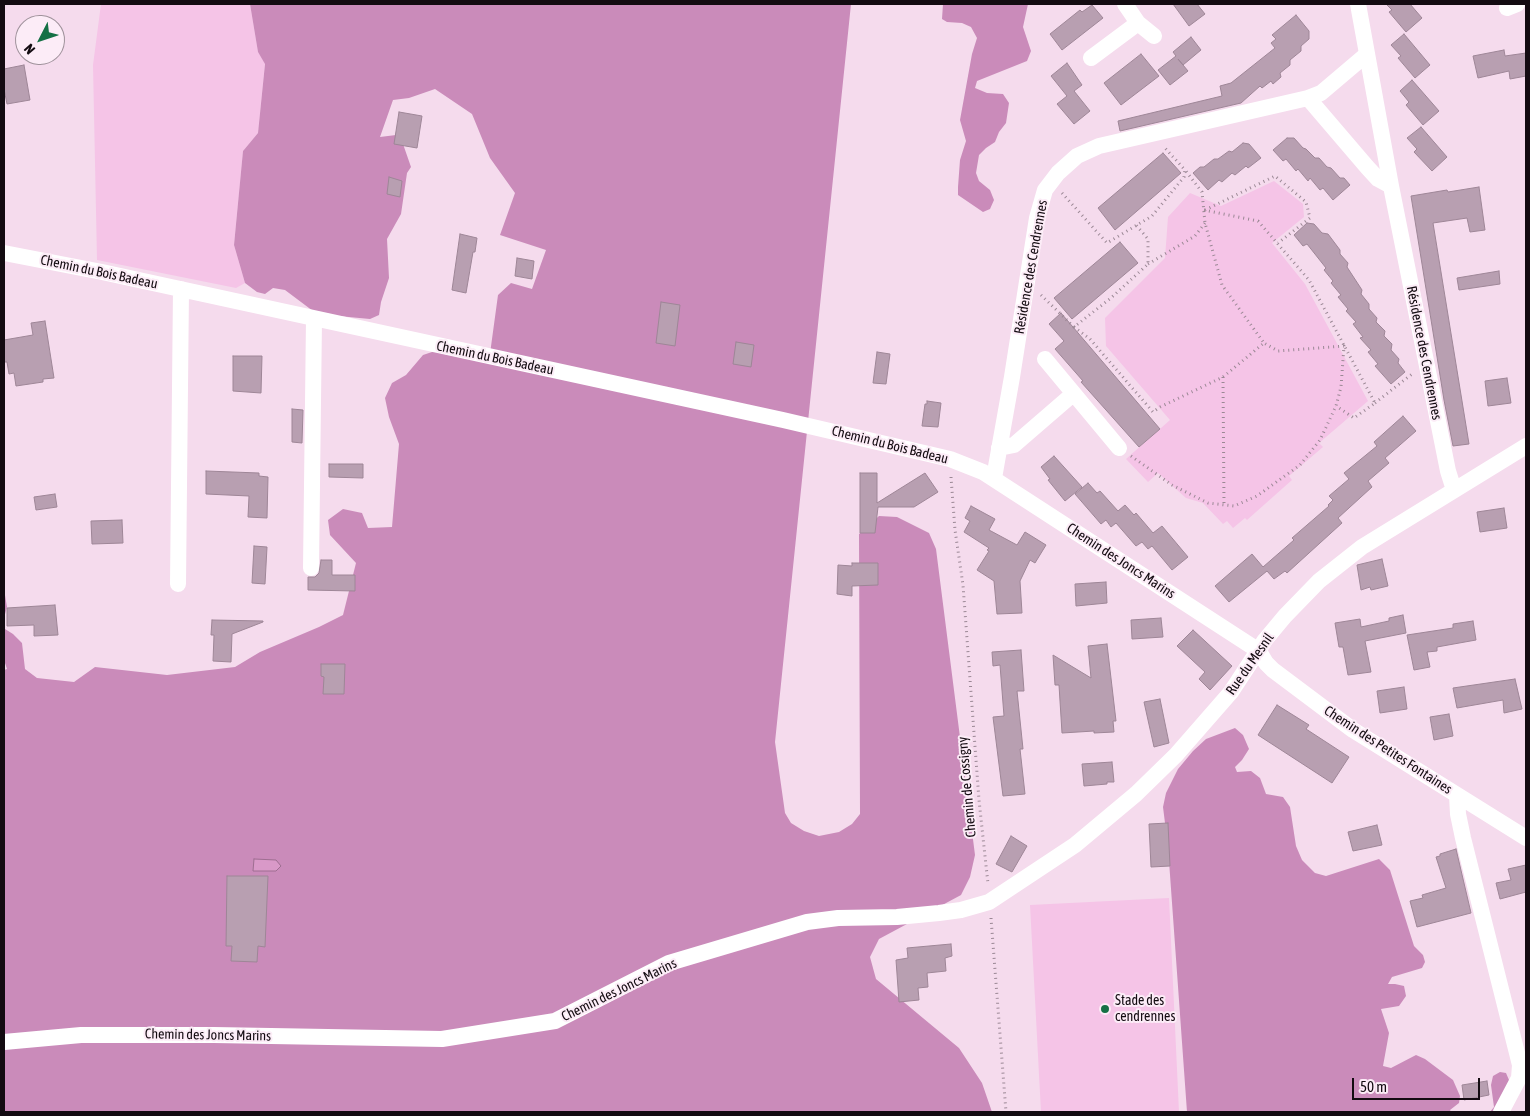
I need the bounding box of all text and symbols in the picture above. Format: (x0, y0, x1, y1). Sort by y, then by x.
north arrow (15, 15, 65, 65)
text: N (21, 41, 38, 58)
street label: Résidence des Cendrennes (1011, 199, 1051, 335)
street label: Chemin du Bois Badeau (39, 251, 159, 293)
street label: Résidence des Cendrennes (1403, 285, 1445, 421)
street label: Chemin du Bois Badeau (435, 337, 555, 379)
street label: Chemin du Bois Badeau (830, 422, 950, 468)
street label: Chemin des Joncs Marins (1064, 520, 1178, 602)
street label: Rue du Mesnil (1223, 630, 1277, 698)
street label: Chemin des Petites Fontaines (1321, 702, 1455, 798)
street label: Chemin de Cossigny (954, 736, 980, 838)
street label: Chemin des Joncs Marins (559, 955, 679, 1025)
place label: Stade des cendrennes (1115, 993, 1175, 1026)
marker: Stade des cendrennes (1099, 1003, 1111, 1015)
street label: Chemin des Joncs Marins (145, 1026, 271, 1044)
scale bar (1355, 1068, 1482, 1100)
text: 50 m (1360, 1078, 1387, 1095)

